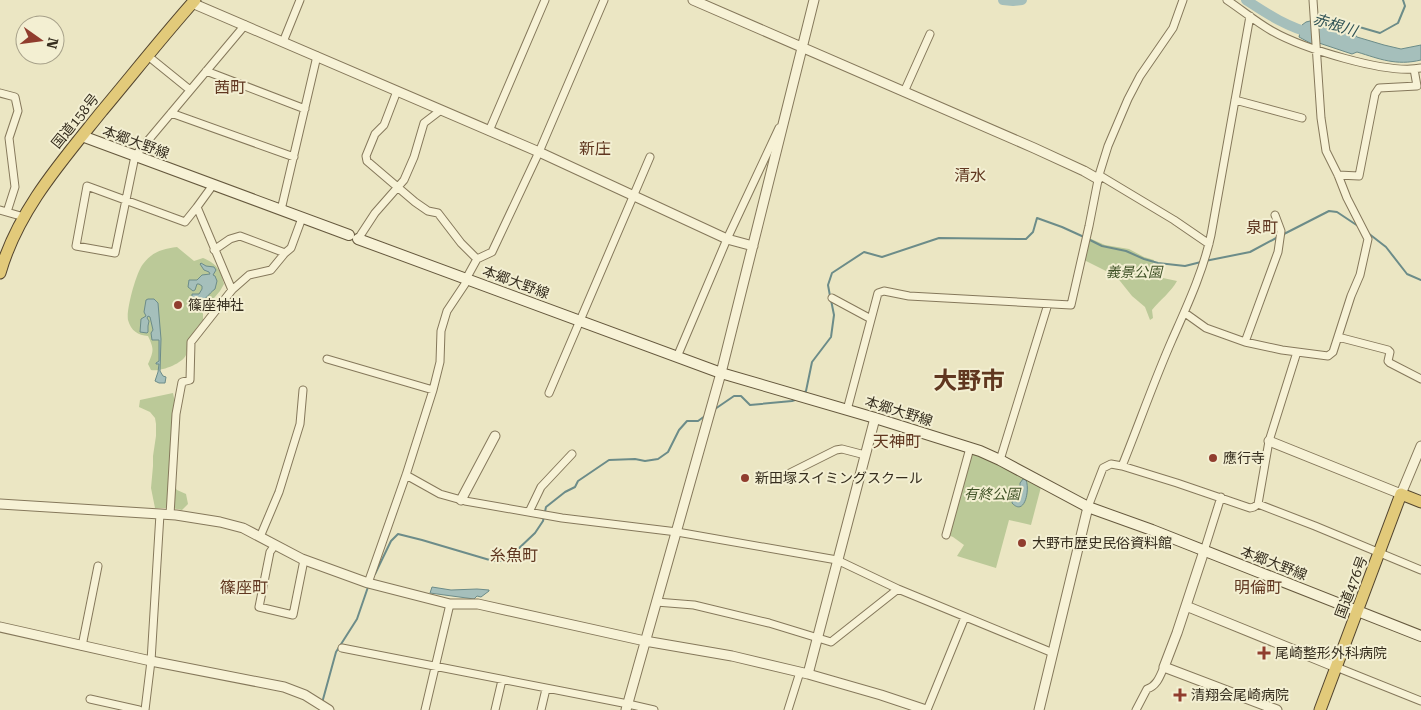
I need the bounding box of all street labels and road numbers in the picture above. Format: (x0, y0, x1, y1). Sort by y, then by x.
street label: 国道158号 (48, 91, 102, 151)
street label: 本郷大野線 (100, 123, 172, 161)
street label: 本郷大野線 (480, 263, 552, 301)
street label: 本郷大野線 (863, 393, 935, 429)
street label: 本郷大野線 (1238, 543, 1310, 583)
street label: 国道476号 (1332, 554, 1370, 620)

